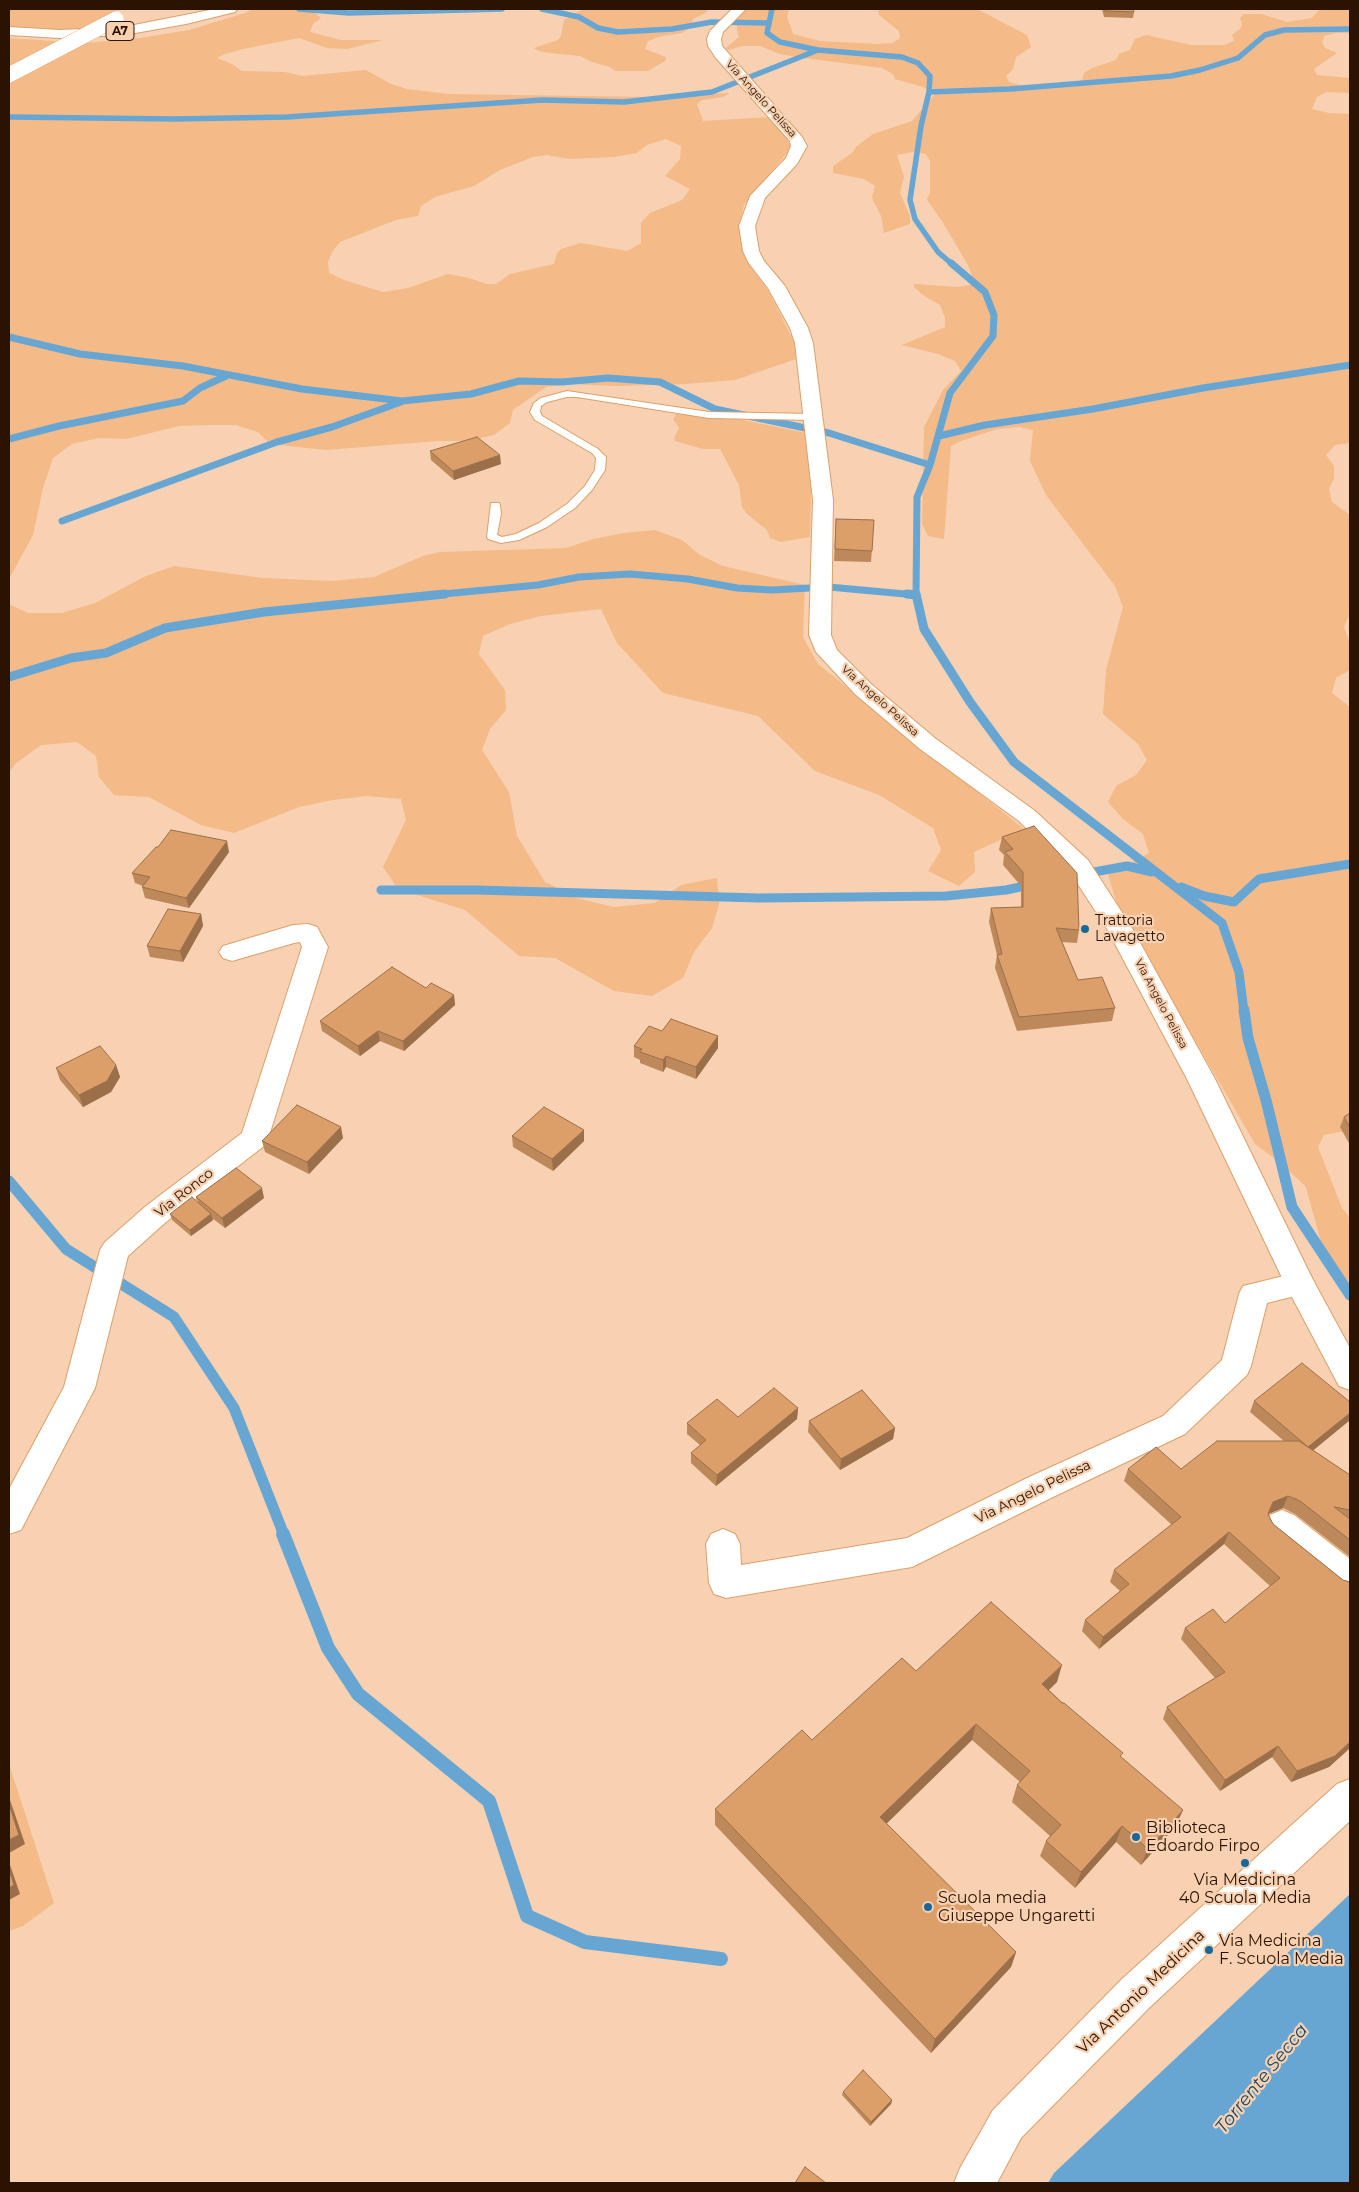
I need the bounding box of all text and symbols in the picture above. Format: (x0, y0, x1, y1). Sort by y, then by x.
road number: A7 (106, 22, 134, 40)
street label: Via Angelo Pelissa (723, 58, 799, 140)
street label: Via Angelo Pelissa (839, 663, 921, 739)
place label: Trattoria Lavagetto (1095, 913, 1165, 946)
marker: Trattoria Lavagetto (1079, 923, 1091, 935)
street label: Via Angelo Pelissa (1132, 957, 1190, 1051)
street label: Via Ronco (151, 1165, 217, 1221)
street label: Via Angelo Pelissa (972, 1457, 1094, 1527)
place label: Biblioteca Edoardo Firpo (1146, 1818, 1260, 1856)
marker: Biblioteca Edoardo Firpo (1130, 1831, 1142, 1843)
marker: Via Medicina 40 Scuola Media (1239, 1857, 1251, 1869)
place label: Via Medicina 40 Scuola Media (1179, 1870, 1311, 1908)
place label: Scuola media Giuseppe Ungaretti (938, 1888, 1095, 1926)
marker: Scuola media Giuseppe Ungaretti (922, 1901, 934, 1913)
street label: Via Antonio Medicina (1073, 1926, 1209, 2058)
place label: Via Medicina F. Scuola Media (1219, 1931, 1344, 1969)
marker: Via Medicina F. Scuola Media (1203, 1944, 1215, 1956)
water label: Torrente Secca (1211, 2020, 1313, 2138)

